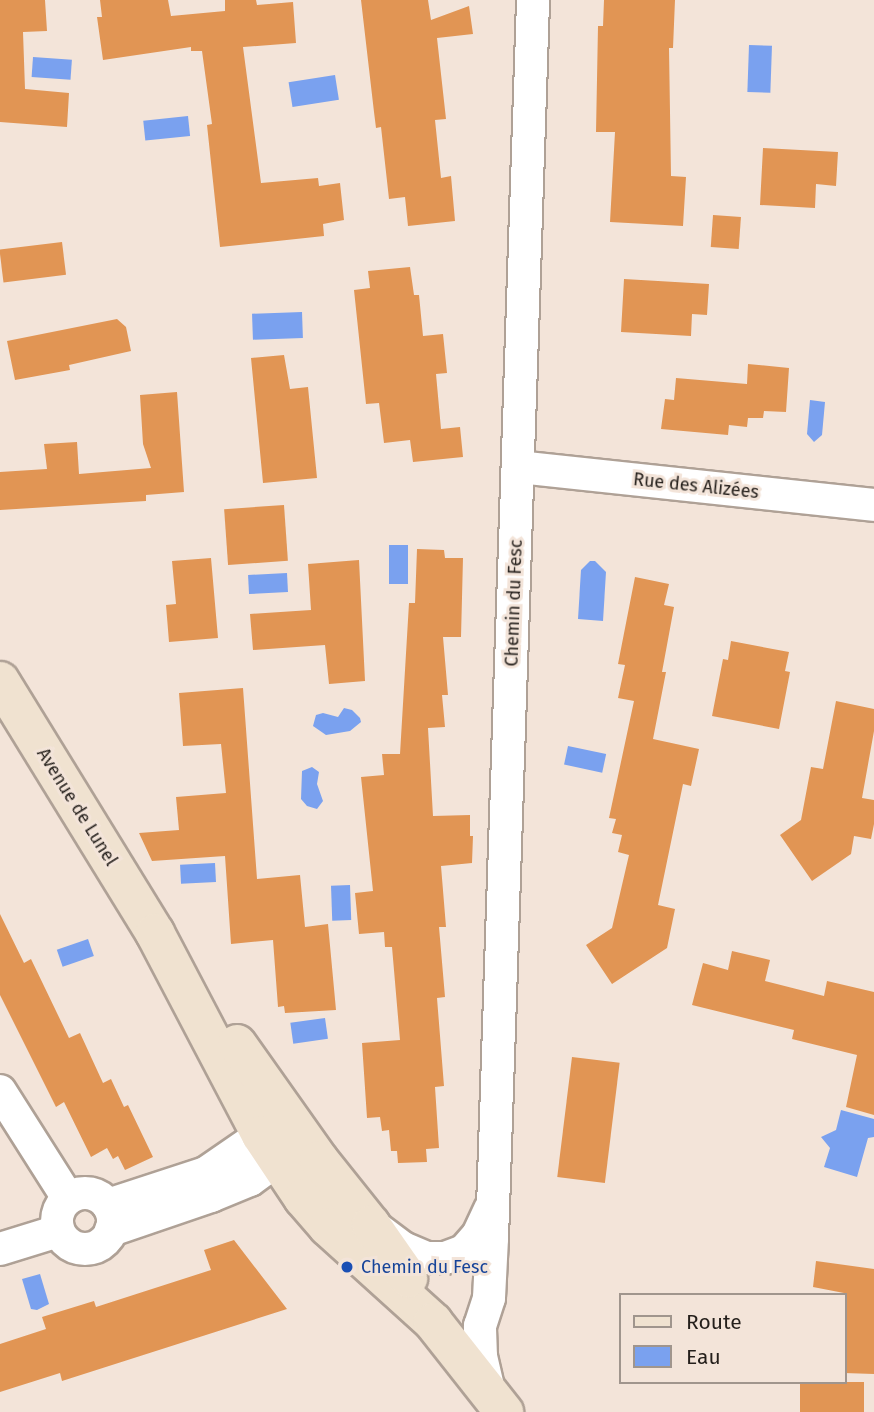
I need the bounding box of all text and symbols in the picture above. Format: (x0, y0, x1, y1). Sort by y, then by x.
street label: Rue des Alizées (632, 469, 760, 503)
street label: Chemin du Fesc (501, 539, 527, 667)
street label: Avenue de Lunel (32, 744, 122, 870)
place label: Chemin du Fesc (361, 1256, 488, 1278)
marker: Chemin du Fesc (339, 1259, 355, 1275)
legend (618, 1293, 846, 1384)
text: Route (686, 1309, 742, 1335)
text: Eau (686, 1344, 721, 1370)

